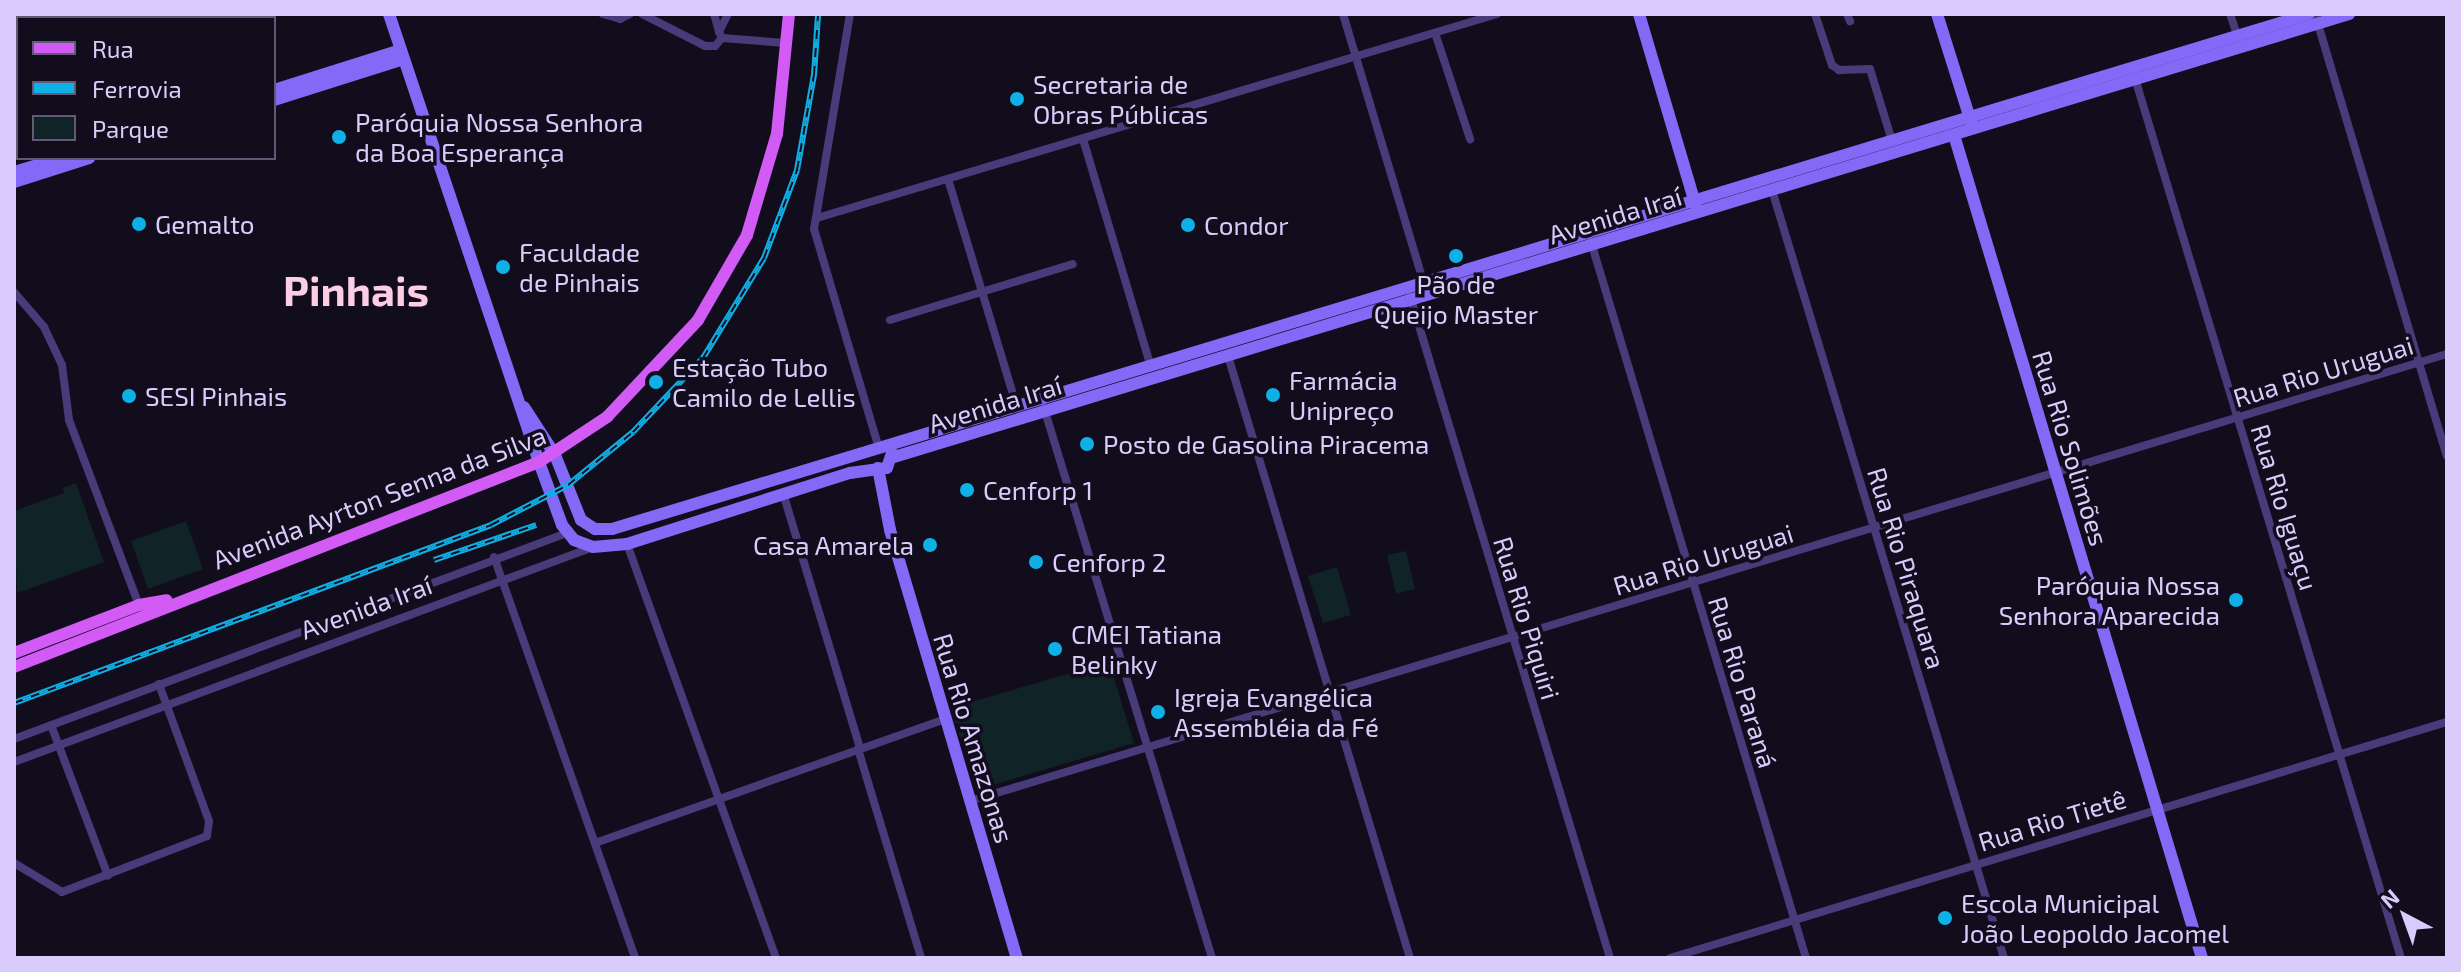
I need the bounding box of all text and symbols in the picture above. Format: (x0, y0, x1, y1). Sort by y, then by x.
legend (16, 16, 276, 160)
text: Rua (92, 34, 134, 63)
place label: Secretaria de Obras Públicas (1033, 68, 1208, 130)
text: Ferrovia (92, 74, 182, 103)
marker: Secretaria de Obras Públicas (1008, 90, 1026, 108)
place label: Paróquia Nossa Senhora da Boa Esperança (355, 106, 643, 168)
text: Parque (92, 114, 169, 143)
marker: Paróquia Nossa Senhora da Boa Esperança (330, 128, 348, 146)
street label: Avenida Iraí (1545, 180, 1685, 250)
place label: Gemalto (155, 208, 255, 240)
place label: Condor (1204, 209, 1289, 241)
marker: Gemalto (130, 215, 148, 233)
marker: Condor (1179, 216, 1197, 234)
place label: Faculdade de Pinhais (519, 236, 640, 298)
marker: Pão de Queijo Master (1447, 247, 1465, 265)
marker: Faculdade de Pinhais (494, 258, 512, 276)
district label: Pinhais (283, 264, 429, 314)
place label: Pão de Queijo Master (1374, 268, 1538, 330)
street label: Rua Rio Uruguai (2229, 329, 2417, 413)
street label: Rua Rio Solimões (2027, 347, 2115, 549)
place label: Estação Tubo Camilo de Lellis (672, 351, 856, 412)
place label: Farmácia Unipreço (1289, 364, 1398, 426)
street label: Avenida Iraí (925, 369, 1065, 439)
marker: Estação Tubo Camilo de Lellis (647, 373, 665, 391)
place label: SESI Pinhais (145, 380, 287, 412)
marker: Farmácia Unipreço (1264, 386, 1282, 404)
marker: SESI Pinhais (120, 387, 138, 405)
street label: Avenida Ayrton Senna da Silva (208, 419, 550, 575)
street label: Rua Rio Iguaçu (2245, 420, 2325, 594)
place label: Posto de Gasolina Piracema (1103, 428, 1429, 460)
marker: Posto de Gasolina Piracema (1078, 435, 1096, 453)
street label: Rua Rio Piraquara (1862, 463, 1952, 673)
place label: Cenforp 1 (983, 474, 1093, 506)
marker: Cenforp 1 (958, 481, 976, 499)
street label: Rua Rio Uruguai (1609, 517, 1797, 601)
place label: Casa Amarela (752, 529, 914, 561)
street label: Rua Rio Piquiri (1487, 533, 1567, 703)
marker: Casa Amarela (921, 536, 939, 554)
place label: Cenforp 2 (1052, 546, 1166, 578)
marker: Cenforp 2 (1027, 553, 1045, 571)
street label: Avenida Iraí (296, 569, 436, 645)
place label: Paróquia Nossa Senhora Aparecida (1998, 569, 2220, 630)
marker: Paróquia Nossa Senhora Aparecida (2227, 591, 2245, 609)
street label: Rua Rio Paraná (1702, 593, 1784, 771)
place label: CMEI Tatiana Belinky (1071, 618, 1223, 680)
street label: Rua Rio Amazonas (927, 629, 1021, 847)
marker: CMEI Tatiana Belinky (1046, 640, 1064, 658)
place label: Igreja Evangélica Assembléia da Fé (1174, 681, 1379, 742)
marker: Igreja Evangélica Assembléia da Fé (1149, 703, 1167, 721)
street label: Rua Rio Tietê (1974, 783, 2130, 857)
north arrow (2365, 876, 2445, 956)
text: N (2375, 883, 2404, 913)
place label: Escola Municipal João Leopoldo Jacomel (1961, 887, 2229, 948)
marker: Escola Municipal João Leopoldo Jacomel (1936, 909, 1954, 927)

